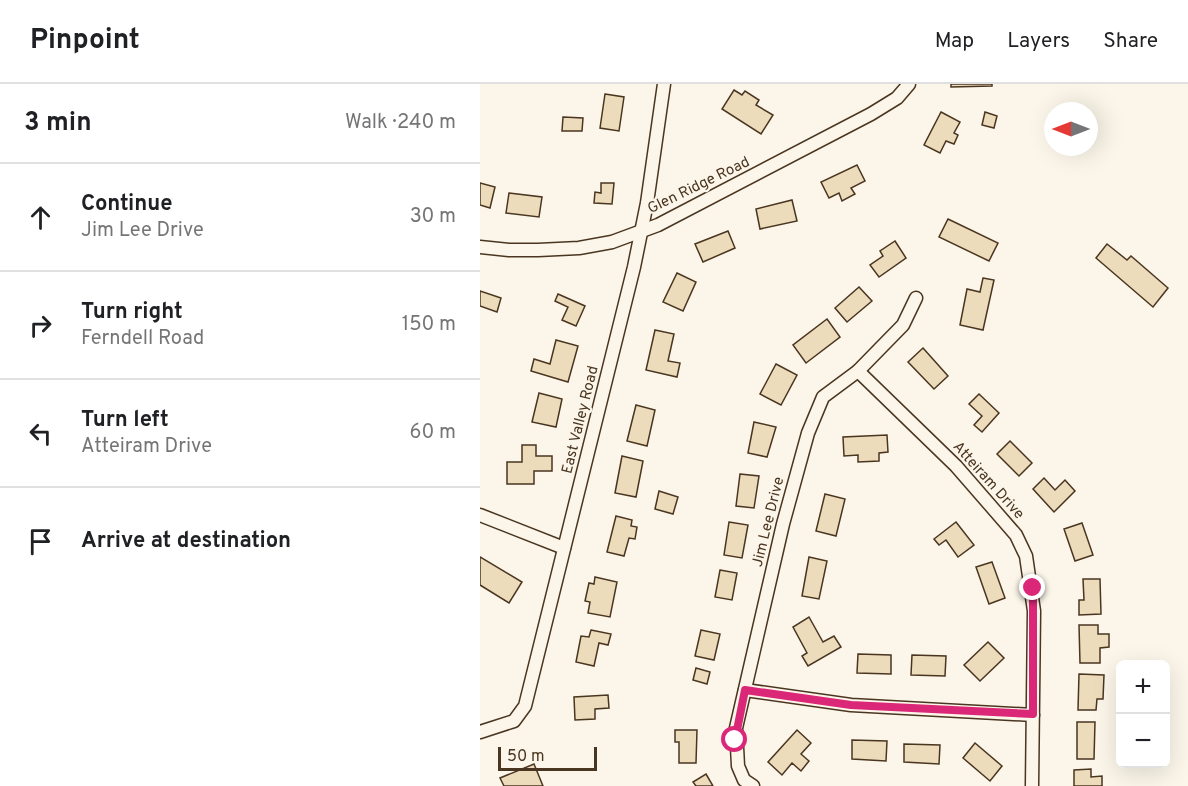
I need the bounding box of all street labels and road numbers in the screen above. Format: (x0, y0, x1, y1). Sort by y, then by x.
street label: Glen Ridge Road (645, 153, 753, 219)
street label: East Valley Road (558, 364, 604, 476)
street label: Atteiram Drive (948, 438, 1028, 524)
street label: Jim Lee Drive (749, 475, 789, 569)

